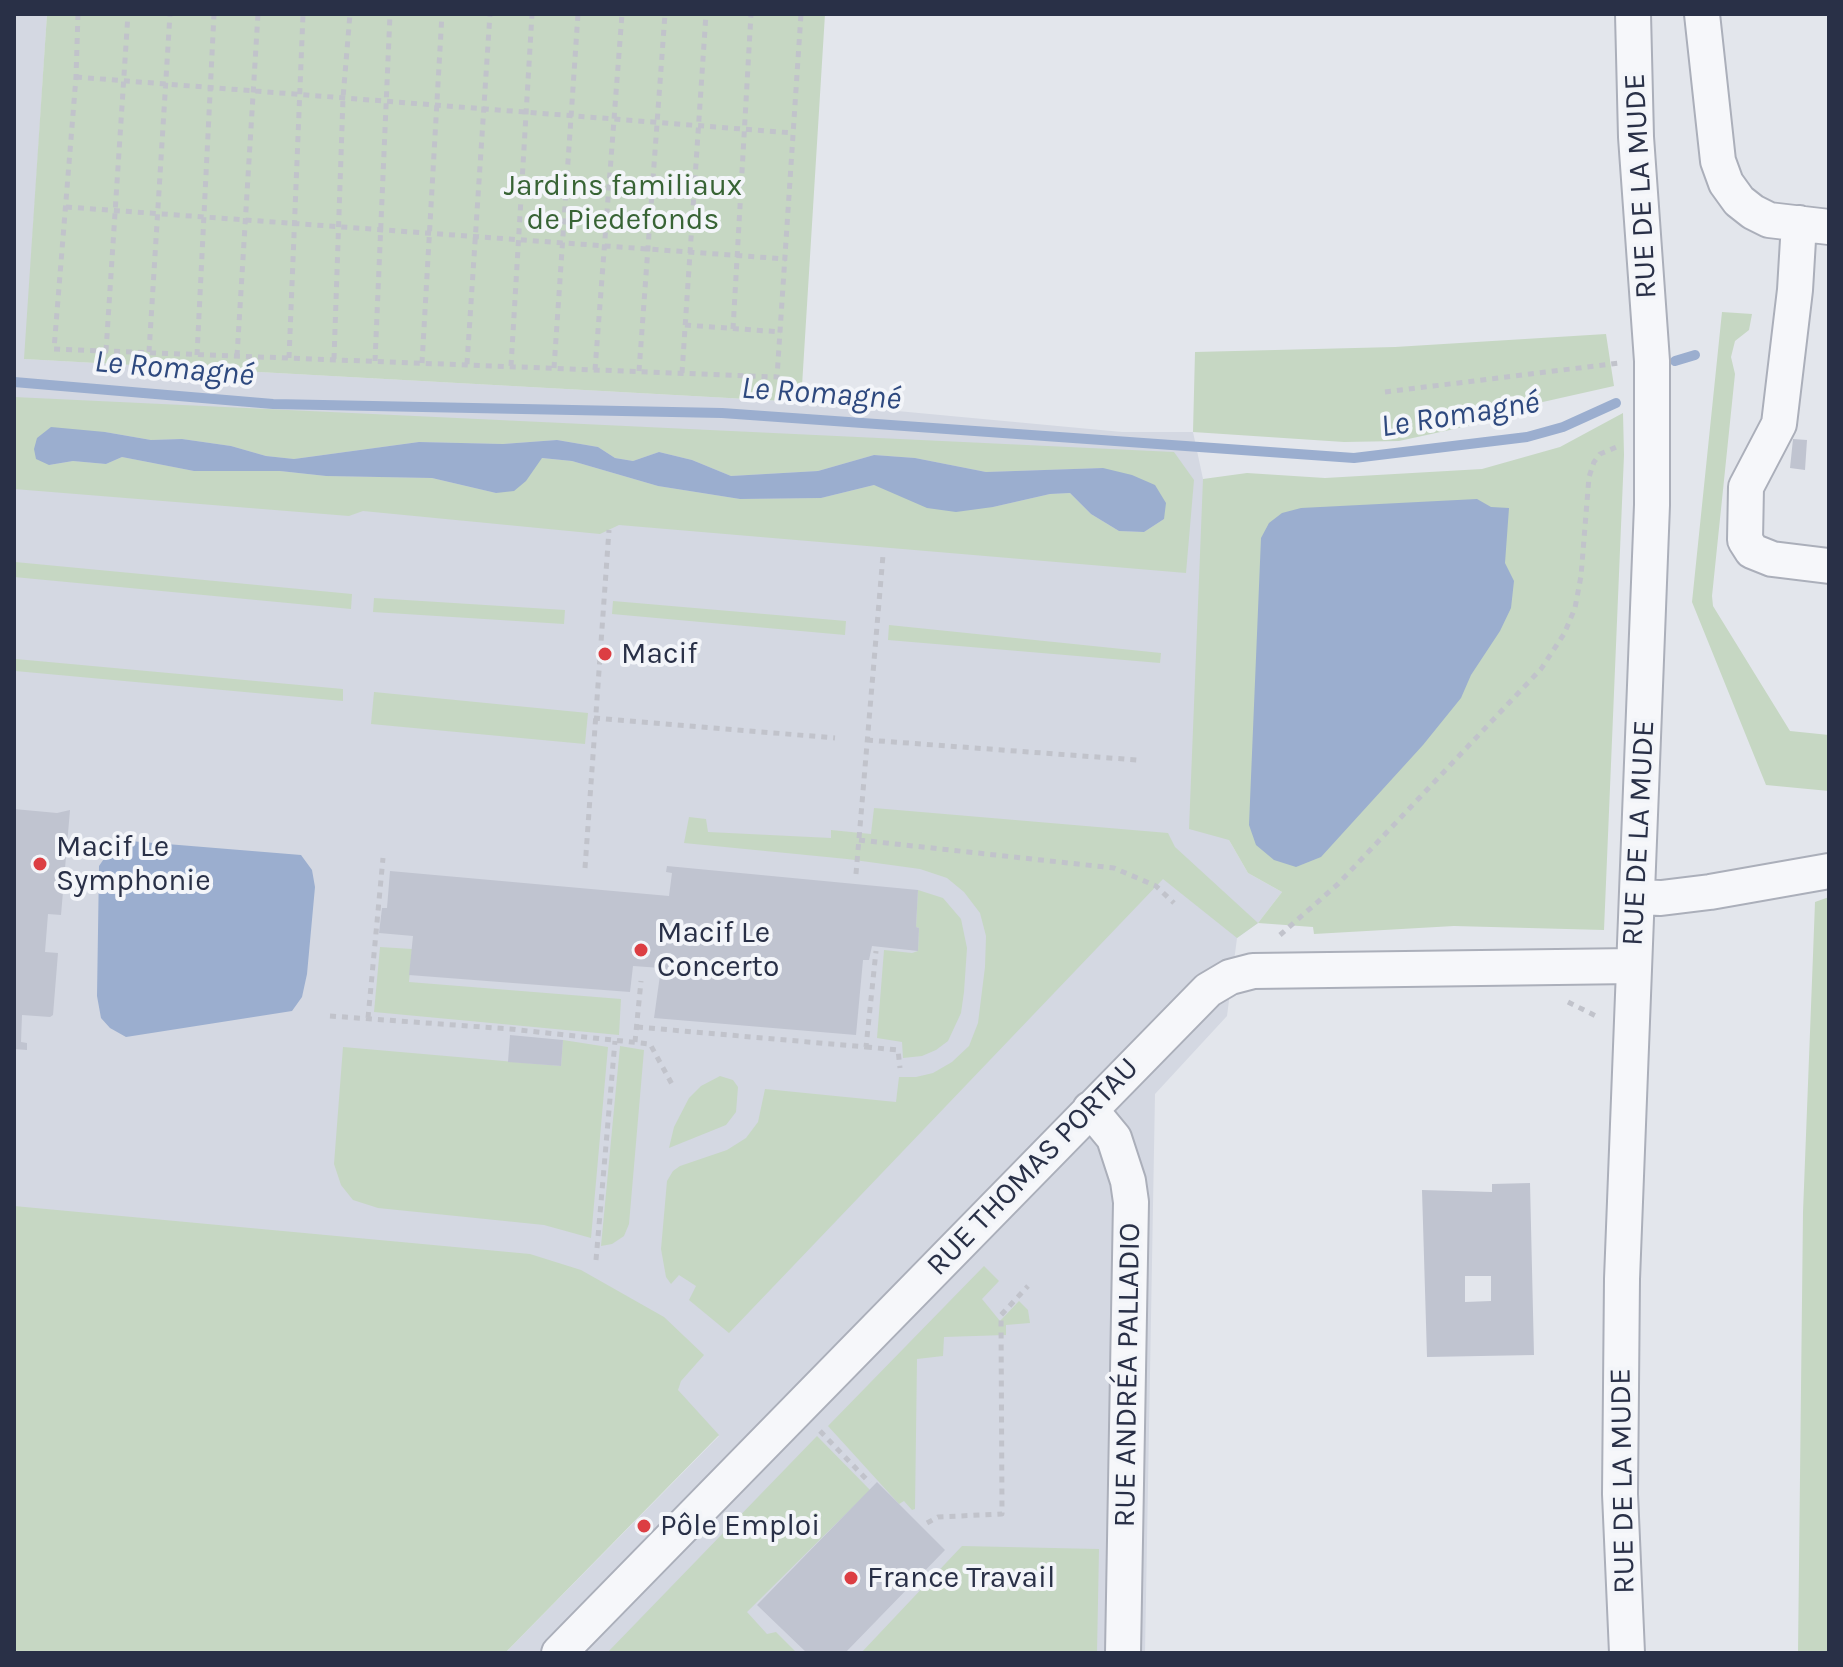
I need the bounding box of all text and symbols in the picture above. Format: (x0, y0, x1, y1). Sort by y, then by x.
street label: RUE DE LA MUDE (1617, 72, 1665, 300)
park label: Jardins familiaux de Piedefonds (504, 168, 742, 238)
water label: Le Romagné (93, 343, 255, 395)
water label: Le Romagné (740, 369, 902, 419)
water label: Le Romagné (1378, 384, 1542, 446)
place label: Macif (621, 636, 698, 672)
marker: Macif (596, 645, 614, 663)
street label: RUE DE LA MUDE (1615, 719, 1663, 947)
place label: Macif Le Symphonie (56, 829, 211, 900)
marker: Macif Le Symphonie (31, 855, 49, 873)
place label: Macif Le Concerto (657, 915, 779, 986)
marker: Macif Le Concerto (632, 941, 650, 959)
street label: RUE THOMAS PORTAU (920, 1050, 1146, 1284)
street label: RUE ANDRÉA PALLADIO (1107, 1222, 1149, 1528)
street label: RUE DE LA MUDE (1603, 1368, 1643, 1594)
place label: Pôle Emploi (660, 1508, 820, 1544)
marker: Pôle Emploi (635, 1517, 653, 1535)
place label: France Travail (867, 1560, 1055, 1596)
marker: France Travail (842, 1569, 860, 1587)

